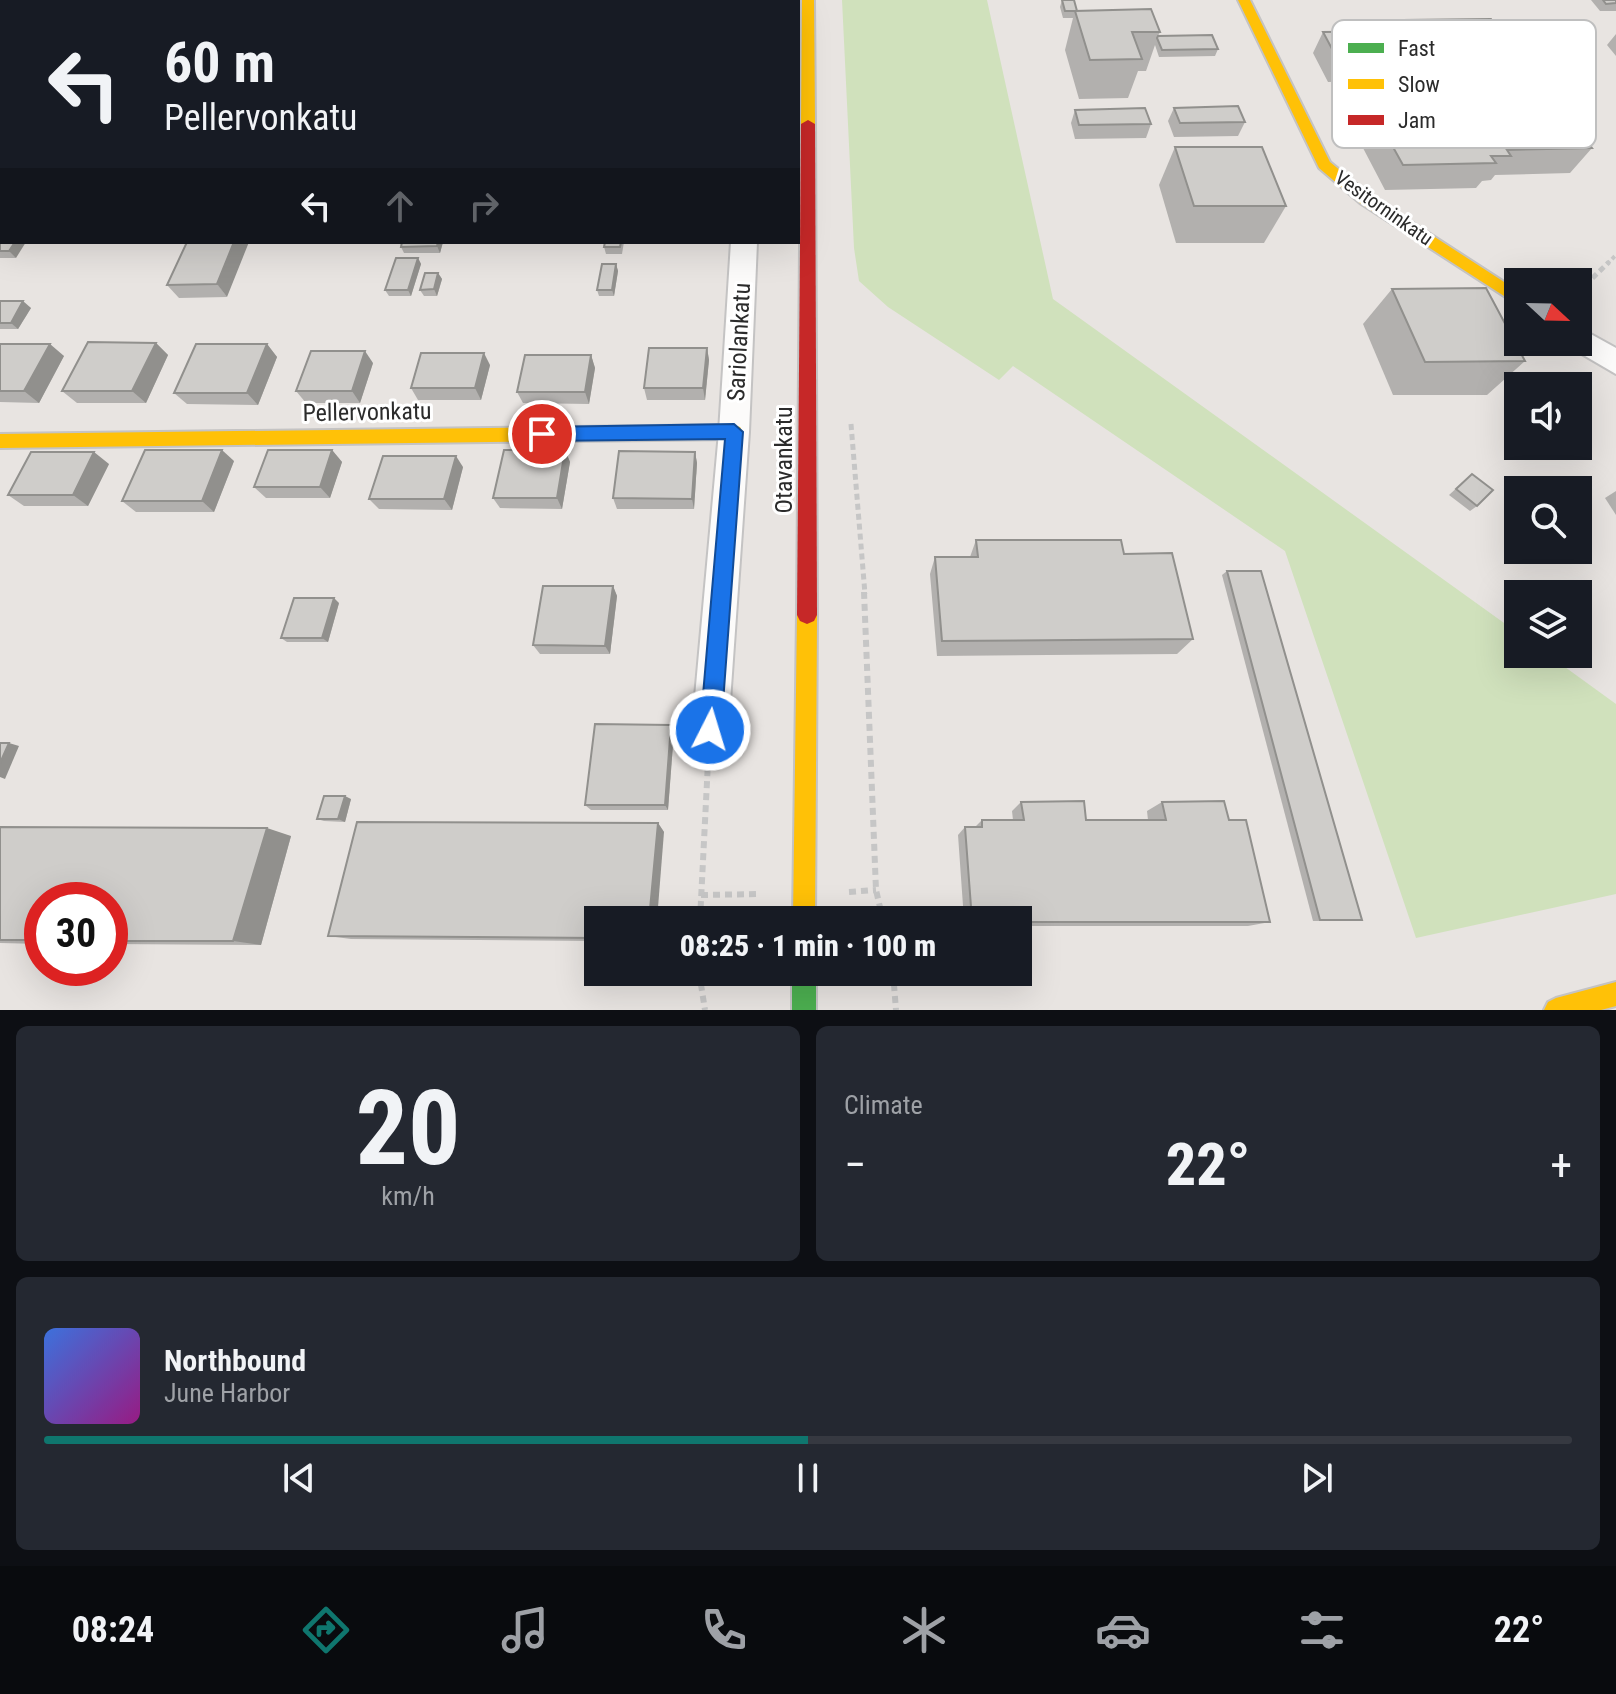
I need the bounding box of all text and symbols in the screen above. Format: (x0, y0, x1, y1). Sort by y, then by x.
legend (1332, 20, 1596, 148)
text: 60 m (164, 30, 275, 96)
icon: left (32, 32, 136, 136)
text: Fast (1398, 36, 1435, 61)
text: Slow (1398, 72, 1440, 97)
text: Pellervonkatu (164, 97, 357, 139)
text: Jam (1398, 108, 1436, 133)
street label: Vesitorninkatu (1330, 166, 1438, 250)
icon: left (294, 184, 338, 228)
icon: ahead (378, 184, 422, 228)
icon: right (462, 184, 506, 228)
north arrow (1504, 268, 1592, 356)
map controls (1504, 268, 1592, 668)
street label: Sariolankatu (722, 282, 756, 402)
button: sound (1504, 372, 1592, 460)
street label: Pellervonkatu (302, 397, 432, 427)
pin (508, 400, 576, 468)
street label: Otavankatu (770, 406, 798, 514)
icon: arrive (520, 412, 564, 456)
button: search (1504, 476, 1592, 564)
button: layers (1504, 580, 1592, 668)
position arrow (668, 688, 752, 772)
speed limit sign: 30 (24, 882, 128, 986)
text: 08:25 · 1 min · 100 m (680, 928, 936, 963)
text: 20 (355, 1068, 461, 1189)
text: Climate (844, 1090, 923, 1120)
text: 22° (1166, 1129, 1250, 1200)
text: − (844, 1139, 866, 1191)
text: + (1550, 1139, 1572, 1191)
text: km/h (381, 1181, 435, 1211)
text: Northbound (164, 1343, 306, 1378)
text: June Harbor (164, 1378, 290, 1408)
icon: previous (277, 1456, 321, 1500)
icon: pause (786, 1456, 830, 1500)
icon: next (1295, 1456, 1339, 1500)
icon: directions (298, 1602, 354, 1658)
icon: music (497, 1602, 553, 1658)
icon: phone (696, 1602, 752, 1658)
icon: climate (896, 1602, 952, 1658)
icon: car (1095, 1602, 1151, 1658)
icon: filters (1294, 1602, 1350, 1658)
text: 08:24 (72, 1609, 154, 1651)
text: 22° (1494, 1609, 1544, 1651)

